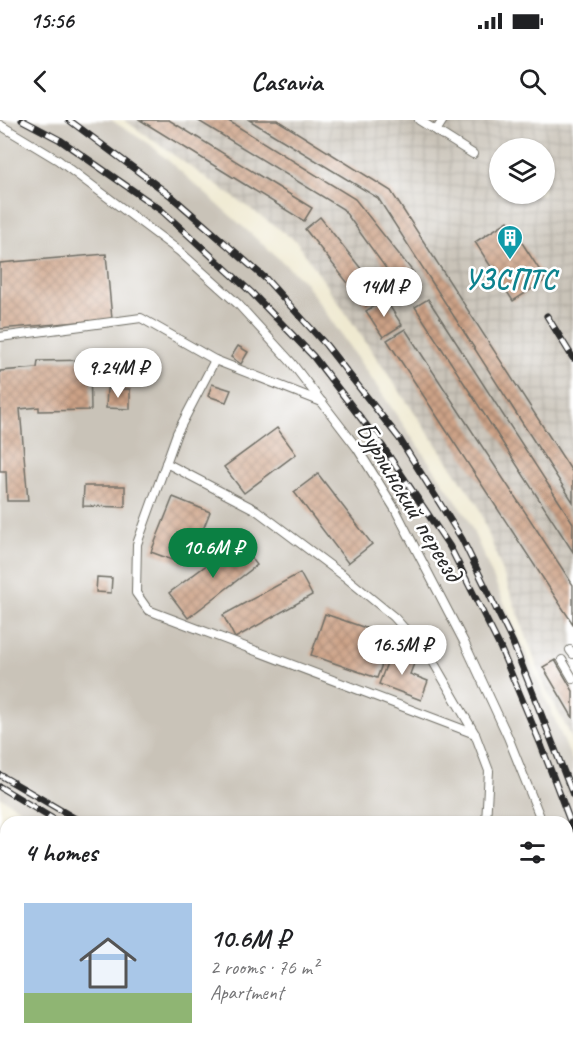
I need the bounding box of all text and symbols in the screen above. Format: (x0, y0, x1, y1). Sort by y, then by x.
text: 15:56 (30, 7, 74, 35)
text: Casavia (251, 64, 322, 98)
icon: back (24, 65, 57, 98)
icon: search (516, 65, 549, 98)
map controls (489, 138, 555, 204)
button: layers (489, 138, 555, 204)
building icon: УЗСПТС (495, 223, 525, 261)
place label: УЗСПТС (464, 261, 560, 296)
pin: 14M ₽ (342, 267, 426, 318)
text: 14M ₽ (360, 274, 408, 299)
pin: 9.24M ₽ (63, 348, 173, 399)
text: 9.24M ₽ (88, 355, 148, 380)
street label: Бурлинский переезд (348, 415, 473, 590)
pin: 10.6M ₽ (158, 528, 268, 579)
text: 10.6M ₽ (182, 535, 244, 560)
pin: 16.5M ₽ (347, 625, 457, 676)
text: 16.5M ₽ (372, 632, 432, 657)
text: 4 homes (24, 836, 97, 869)
icon: filters (516, 836, 549, 869)
text: 10.6M ₽ (210, 922, 289, 955)
icon: home (72, 927, 144, 999)
text: 2 rooms · 76 m² (210, 955, 318, 980)
text: Apartment (210, 980, 283, 1005)

